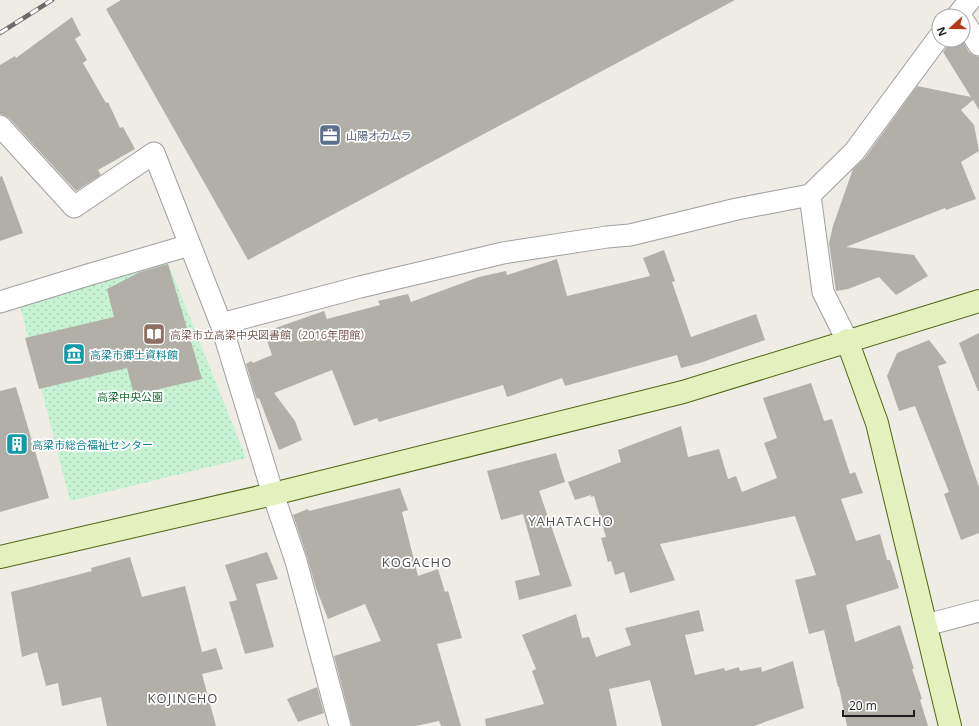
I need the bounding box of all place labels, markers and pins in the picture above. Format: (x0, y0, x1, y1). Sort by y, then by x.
office icon: 山陽オカムラ (317, 122, 343, 148)
place label: 山陽オカムラ (346, 128, 411, 143)
library icon: 高梁市立高梁中央図書館（2016年閉館） (141, 321, 167, 347)
place label: 高梁市立高梁中央図書館（2016年閉館） (170, 327, 371, 342)
museum icon: 高梁市郷土資料館 (61, 341, 87, 367)
place label: 高梁市郷土資料館 (90, 347, 178, 362)
building icon: 高梁市総合福祉センター (4, 431, 30, 457)
place label: 高梁市総合福祉センター (32, 437, 153, 452)

